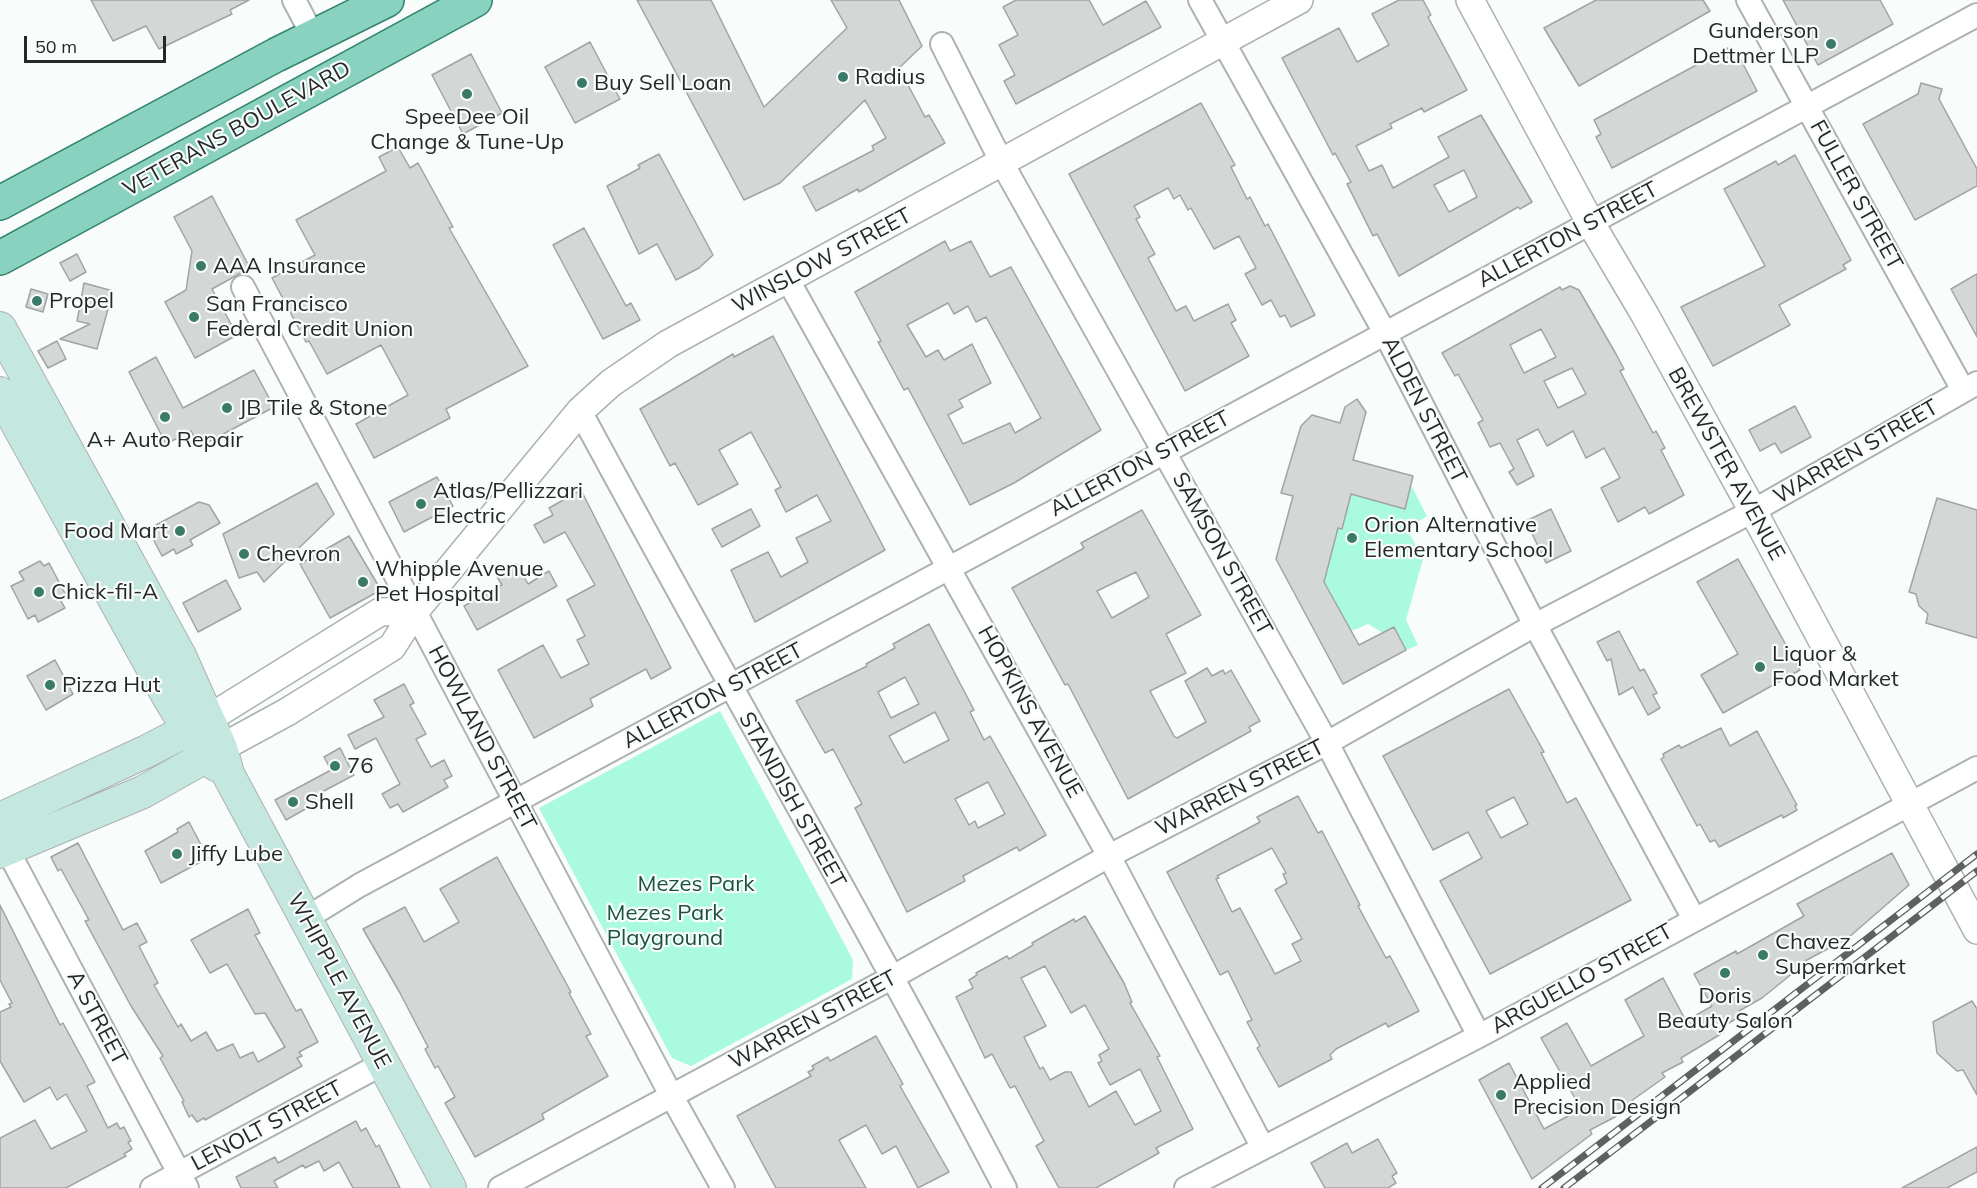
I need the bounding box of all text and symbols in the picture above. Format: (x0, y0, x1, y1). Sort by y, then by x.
place label: Gunderson Dettmer LLP (1692, 18, 1819, 70)
scale bar (27, 24, 170, 62)
text: 50 m (35, 35, 77, 58)
marker: Gunderson Dettmer LLP (1824, 37, 1838, 51)
street label: VETERANS BOULEVARD (119, 55, 355, 203)
place label: Radius (855, 64, 925, 90)
place label: Buy Sell Loan (594, 70, 731, 96)
marker: Radius (836, 70, 850, 84)
marker: Buy Sell Loan (575, 76, 589, 90)
marker: SpeeDee Oil Change & Tune-Up (460, 87, 474, 101)
place label: SpeeDee Oil Change & Tune-Up (370, 104, 564, 156)
street label: FULLER STREET (1804, 116, 1908, 274)
street label: ALLERTON STREET (1473, 176, 1663, 294)
street label: WINSLOW STREET (728, 203, 916, 319)
place label: AAA Insurance (213, 253, 366, 279)
marker: AAA Insurance (194, 259, 208, 273)
place label: Propel (49, 288, 114, 314)
place label: San Francisco Federal Credit Union (206, 291, 414, 342)
marker: Propel (30, 294, 44, 308)
marker: San Francisco Federal Credit Union (187, 310, 201, 324)
street label: ALDEN STREET (1376, 333, 1472, 487)
street label: BREWSTER AVENUE (1662, 363, 1790, 565)
street label: WARREN STREET (1769, 394, 1943, 510)
place label: JB Tile & Stone (239, 395, 388, 421)
marker: JB Tile & Stone (220, 401, 234, 415)
street label: ALLERTON STREET (1045, 405, 1235, 523)
marker: A+ Auto Repair (158, 410, 172, 424)
place label: A+ Auto Repair (87, 427, 243, 453)
street label: SAMSON STREET (1166, 468, 1278, 640)
place label: Atlas/Pellizzari Electric (433, 478, 583, 530)
marker: Atlas/Pellizzari Electric (414, 497, 428, 511)
place label: Orion Alternative Elementary School (1364, 512, 1553, 564)
place label: Food Mart (64, 518, 168, 544)
marker: Food Mart (173, 524, 187, 538)
marker: Orion Alternative Elementary School (1345, 531, 1359, 545)
place label: Chevron (256, 541, 341, 567)
marker: Chevron (237, 547, 251, 561)
place label: Whipple Avenue Pet Hospital (375, 556, 544, 608)
marker: Whipple Avenue Pet Hospital (356, 575, 370, 589)
place label: Chick-fil-A (51, 579, 158, 605)
marker: Chick-fil-A (32, 585, 46, 599)
street label: HOPKINS AVENUE (972, 621, 1088, 803)
street label: ALLERTON STREET (618, 637, 808, 755)
street label: HOWLAND STREET (422, 641, 542, 835)
place label: Liquor & Food Market (1772, 641, 1899, 692)
marker: Liquor & Food Market (1753, 660, 1767, 674)
place label: Pizza Hut (62, 672, 160, 698)
marker: Pizza Hut (43, 678, 57, 692)
street label: STANDISH STREET (733, 708, 851, 892)
street label: WARREN STREET (1151, 734, 1329, 842)
place label: 76 (347, 753, 373, 779)
marker: 76 (328, 759, 342, 773)
place label: Shell (305, 789, 354, 815)
marker: Shell (286, 795, 300, 809)
place label: Jiffy Lube (189, 841, 283, 867)
marker: Jiffy Lube (170, 847, 184, 861)
park label: Mezes Park (638, 871, 754, 897)
street label: WHIPPLE AVENUE (282, 889, 396, 1073)
park label: Mezes Park Playground (607, 900, 723, 951)
street label: ARGUELLO STREET (1487, 918, 1677, 1040)
place label: Chavez Supermarket (1775, 929, 1906, 980)
marker: Chavez Supermarket (1756, 948, 1770, 962)
street label: WARREN STREET (725, 965, 901, 1075)
street label: A STREET (61, 966, 133, 1070)
marker: Doris Beauty Salon (1718, 966, 1732, 980)
place label: Doris Beauty Salon (1657, 983, 1793, 1034)
place label: Applied Precision Design (1513, 1069, 1681, 1120)
street label: LENOLT STREET (187, 1075, 347, 1177)
marker: Applied Precision Design (1494, 1088, 1508, 1102)

